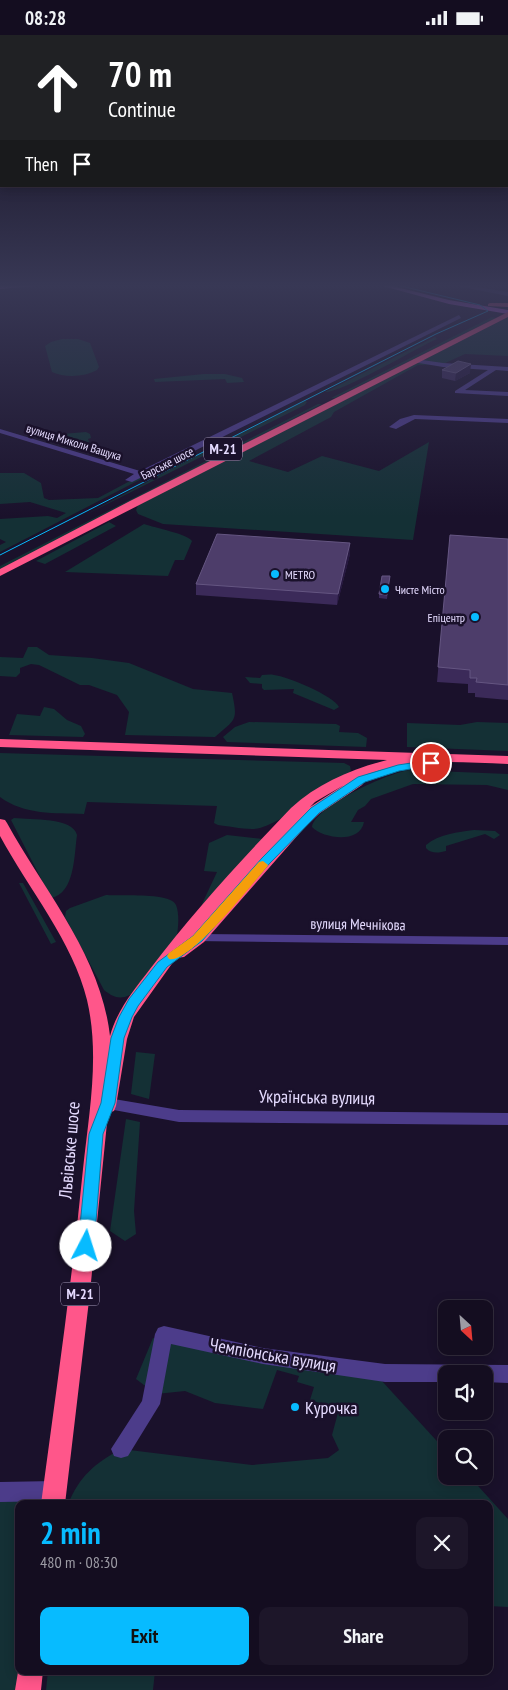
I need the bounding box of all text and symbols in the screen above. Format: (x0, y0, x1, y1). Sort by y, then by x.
text: 08:28 (25, 6, 66, 30)
text: 70 m (108, 51, 172, 97)
icon: ahead (25, 55, 90, 120)
text: Continue (108, 95, 176, 123)
icon: arrive (68, 150, 96, 178)
text: Then (25, 152, 58, 176)
street label: вулиця Миколи Ващука (25, 420, 124, 464)
road number: М-21 (204, 437, 242, 461)
street label: Барське шосе (138, 443, 196, 483)
place label: METRO (285, 567, 316, 582)
marker: METRO (269, 568, 281, 580)
place label: Чисте Місто (395, 582, 445, 597)
marker: Чисте Місто (379, 583, 391, 595)
place label: Епіцентр (428, 610, 465, 625)
marker: Епіцентр (469, 611, 481, 623)
pin (410, 742, 452, 784)
icon: arrive (417, 749, 445, 777)
street label: вулиця Мечнікова (310, 914, 406, 934)
street label: Українська вулиця (259, 1084, 375, 1110)
street label: Львівське шосе (53, 1100, 85, 1201)
position arrow (59, 1219, 111, 1271)
road number: М-21 (61, 1283, 99, 1305)
north arrow (438, 1300, 492, 1355)
map controls (438, 1300, 493, 1485)
street label: Чемпіонська вулиця (208, 1333, 338, 1377)
button: sound (438, 1365, 493, 1420)
place label: Курочка (305, 1396, 357, 1419)
marker: Курочка (289, 1401, 301, 1413)
button: search (438, 1430, 493, 1485)
text: 2 min (40, 1513, 101, 1552)
button: close (416, 1517, 468, 1569)
text: 480 m · 08:30 (40, 1552, 118, 1572)
button: Exit (40, 1607, 249, 1665)
button: Share (259, 1607, 468, 1665)

